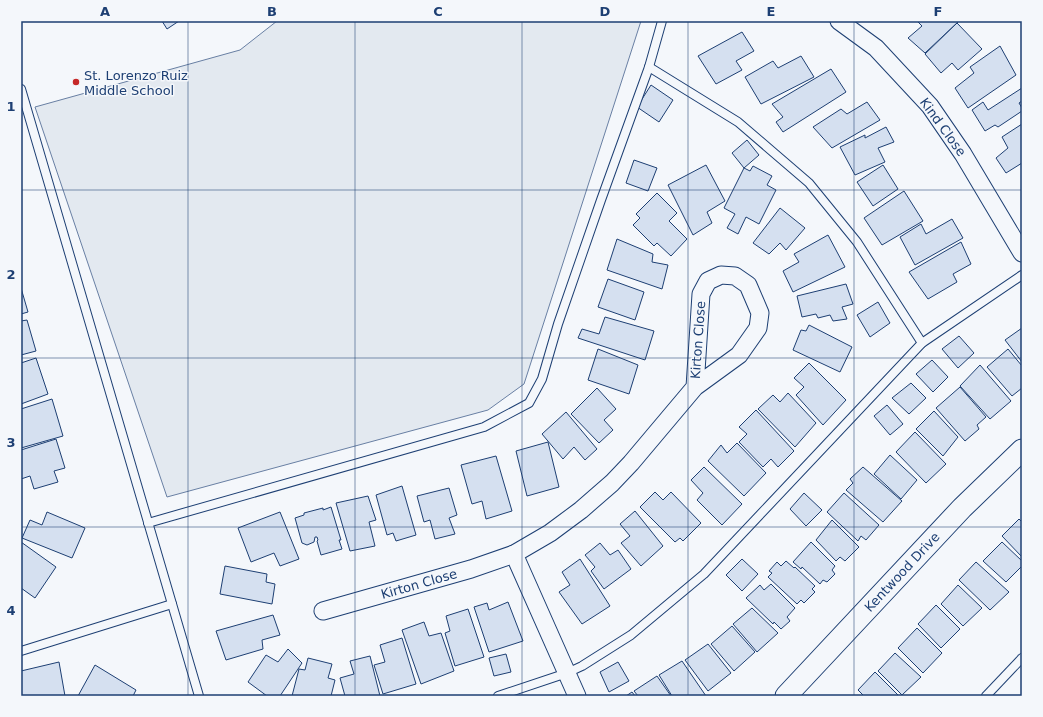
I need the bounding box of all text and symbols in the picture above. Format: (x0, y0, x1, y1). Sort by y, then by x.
text: A (100, 4, 110, 19)
text: B (267, 4, 277, 19)
text: C (433, 4, 443, 19)
text: D (600, 4, 611, 19)
text: E (767, 4, 775, 19)
text: F (934, 4, 942, 19)
place label: St. Lorenzo Ruiz Middle School (84, 68, 188, 98)
marker: St. Lorenzo Ruiz Middle School (71, 77, 81, 87)
street label: Kind Close (917, 95, 969, 159)
text: 1 (6, 99, 16, 114)
text: 2 (6, 267, 16, 282)
street label: Kirton Close (688, 300, 708, 380)
text: 3 (6, 435, 16, 450)
street label: Kentwood Drive (861, 529, 943, 615)
street label: Kirton Close (379, 566, 459, 602)
text: 4 (6, 603, 16, 618)

